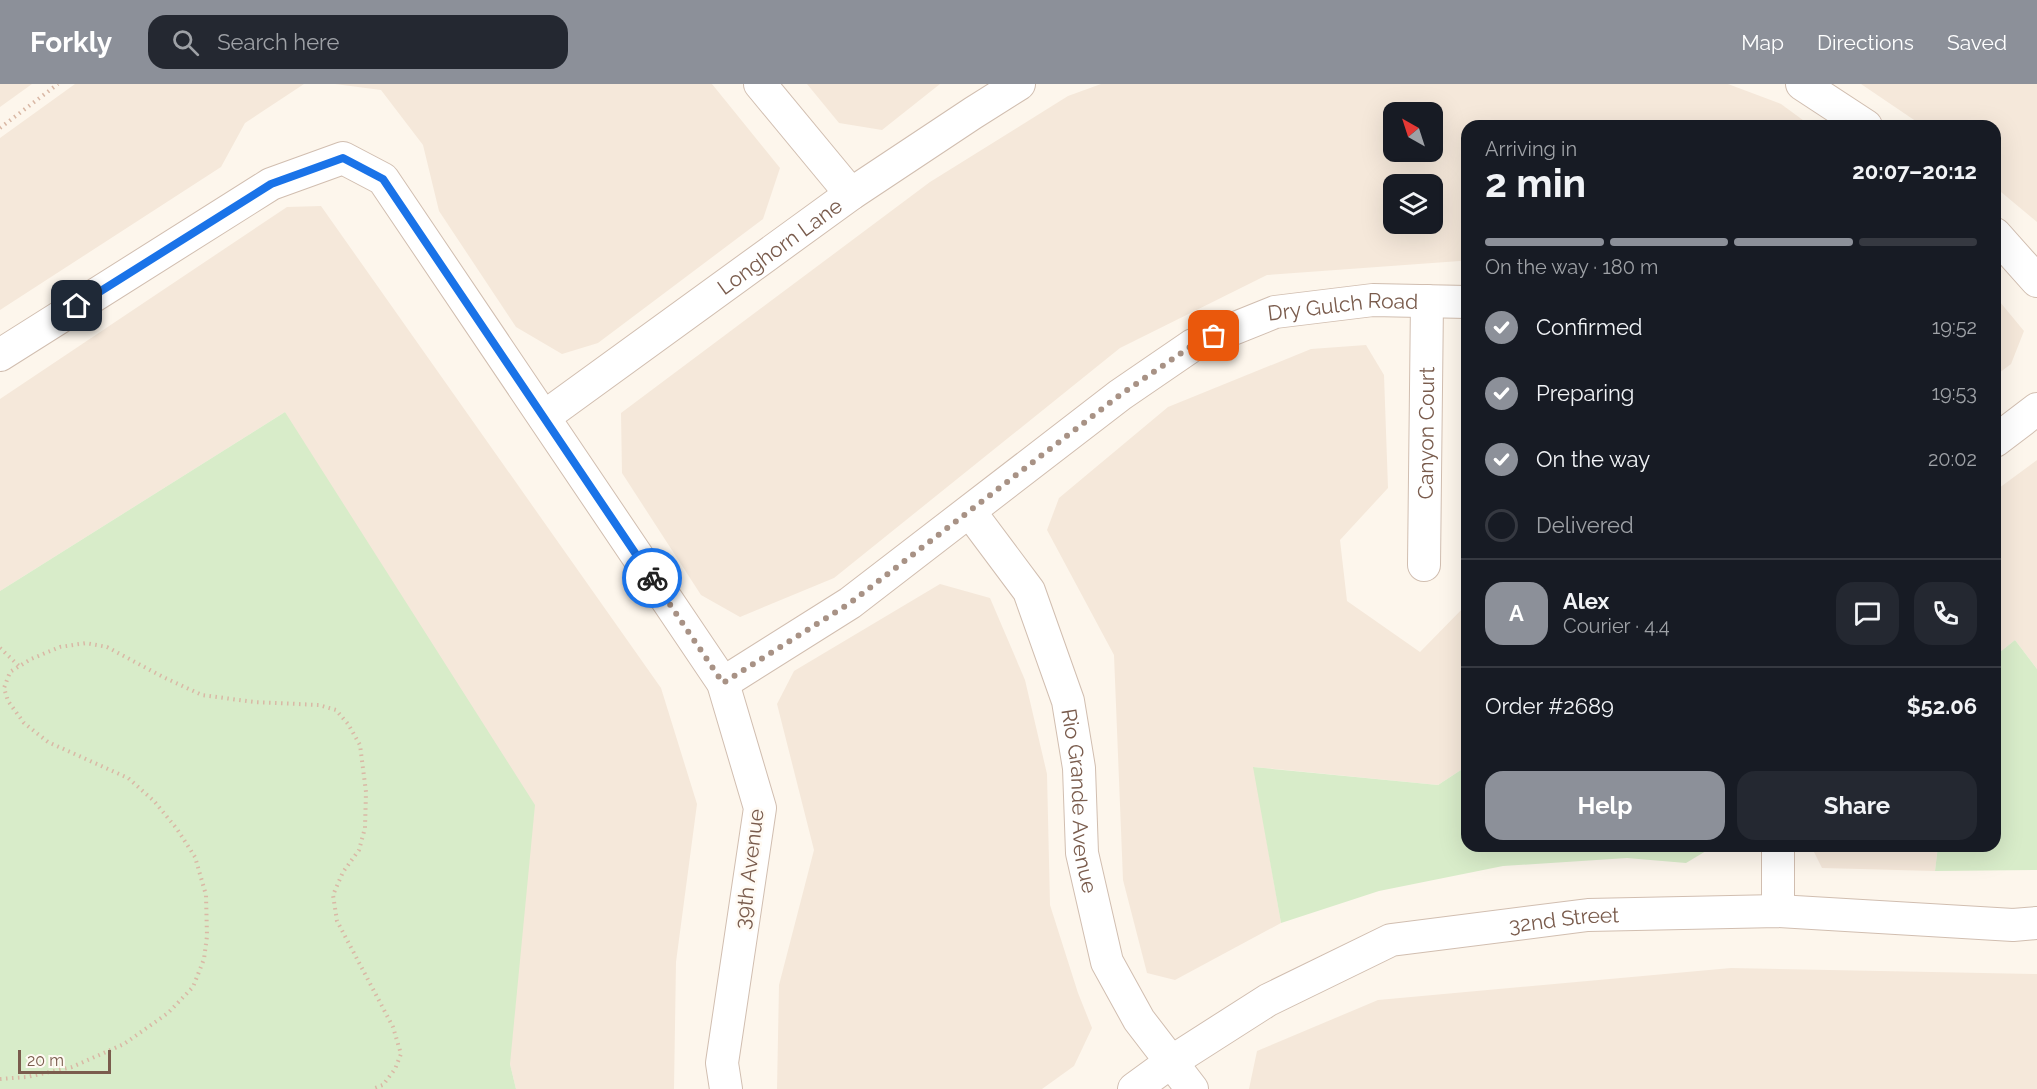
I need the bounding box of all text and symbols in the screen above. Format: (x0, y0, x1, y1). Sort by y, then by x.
search box (148, 15, 568, 69)
text: Forkly (30, 26, 112, 59)
icon: search (169, 26, 202, 59)
text: Search here (217, 29, 339, 55)
text: Map (1741, 30, 1784, 55)
text: Directions (1817, 30, 1914, 55)
text: Saved (1947, 30, 2007, 55)
north arrow (1383, 102, 1443, 162)
map controls (1383, 102, 1443, 234)
text: Arriving in (1485, 137, 1577, 161)
text: 20:07–20:12 (1852, 158, 1977, 184)
text: 2 min (1485, 160, 1586, 206)
button: layers (1383, 174, 1443, 234)
street label: Longhorn Lane (712, 192, 847, 300)
text: On the way · 180 m (1485, 255, 1658, 279)
pin (51, 280, 102, 331)
street label: Dry Gulch Road (1266, 287, 1418, 325)
icon: home (60, 289, 93, 322)
pin (1188, 310, 1239, 361)
icon: check (1485, 311, 1518, 344)
text: Confirmed (1536, 314, 1643, 340)
text: 19:52 (1932, 315, 1977, 339)
icon: bag (1197, 319, 1230, 352)
street label: Canyon Court (1412, 366, 1439, 500)
icon: check (1485, 377, 1518, 410)
text: Preparing (1536, 380, 1634, 406)
text: 19:53 (1931, 381, 1977, 405)
icon: check (1485, 443, 1518, 476)
text: On the way (1536, 446, 1650, 472)
text: 20:02 (1928, 447, 1977, 471)
text: Delivered (1536, 512, 1634, 538)
courier (622, 548, 682, 608)
icon: bike (636, 562, 669, 595)
button: chat (1836, 582, 1899, 645)
button: phone (1914, 582, 1977, 645)
text: Alex (1563, 588, 1609, 614)
text: A (1509, 600, 1524, 626)
text: Courier · 4.4 (1563, 614, 1670, 638)
text: Order #2689 (1485, 693, 1614, 719)
text: $52.06 (1907, 693, 1977, 719)
street label: Rio Grande Avenue (1057, 707, 1103, 895)
button: Help (1485, 771, 1725, 840)
button: Share (1737, 771, 1977, 840)
street label: 39th Avenue (729, 807, 769, 931)
street label: 32nd Street (1507, 902, 1619, 937)
scale bar (18, 1047, 111, 1074)
text: 20 m (27, 1051, 64, 1070)

